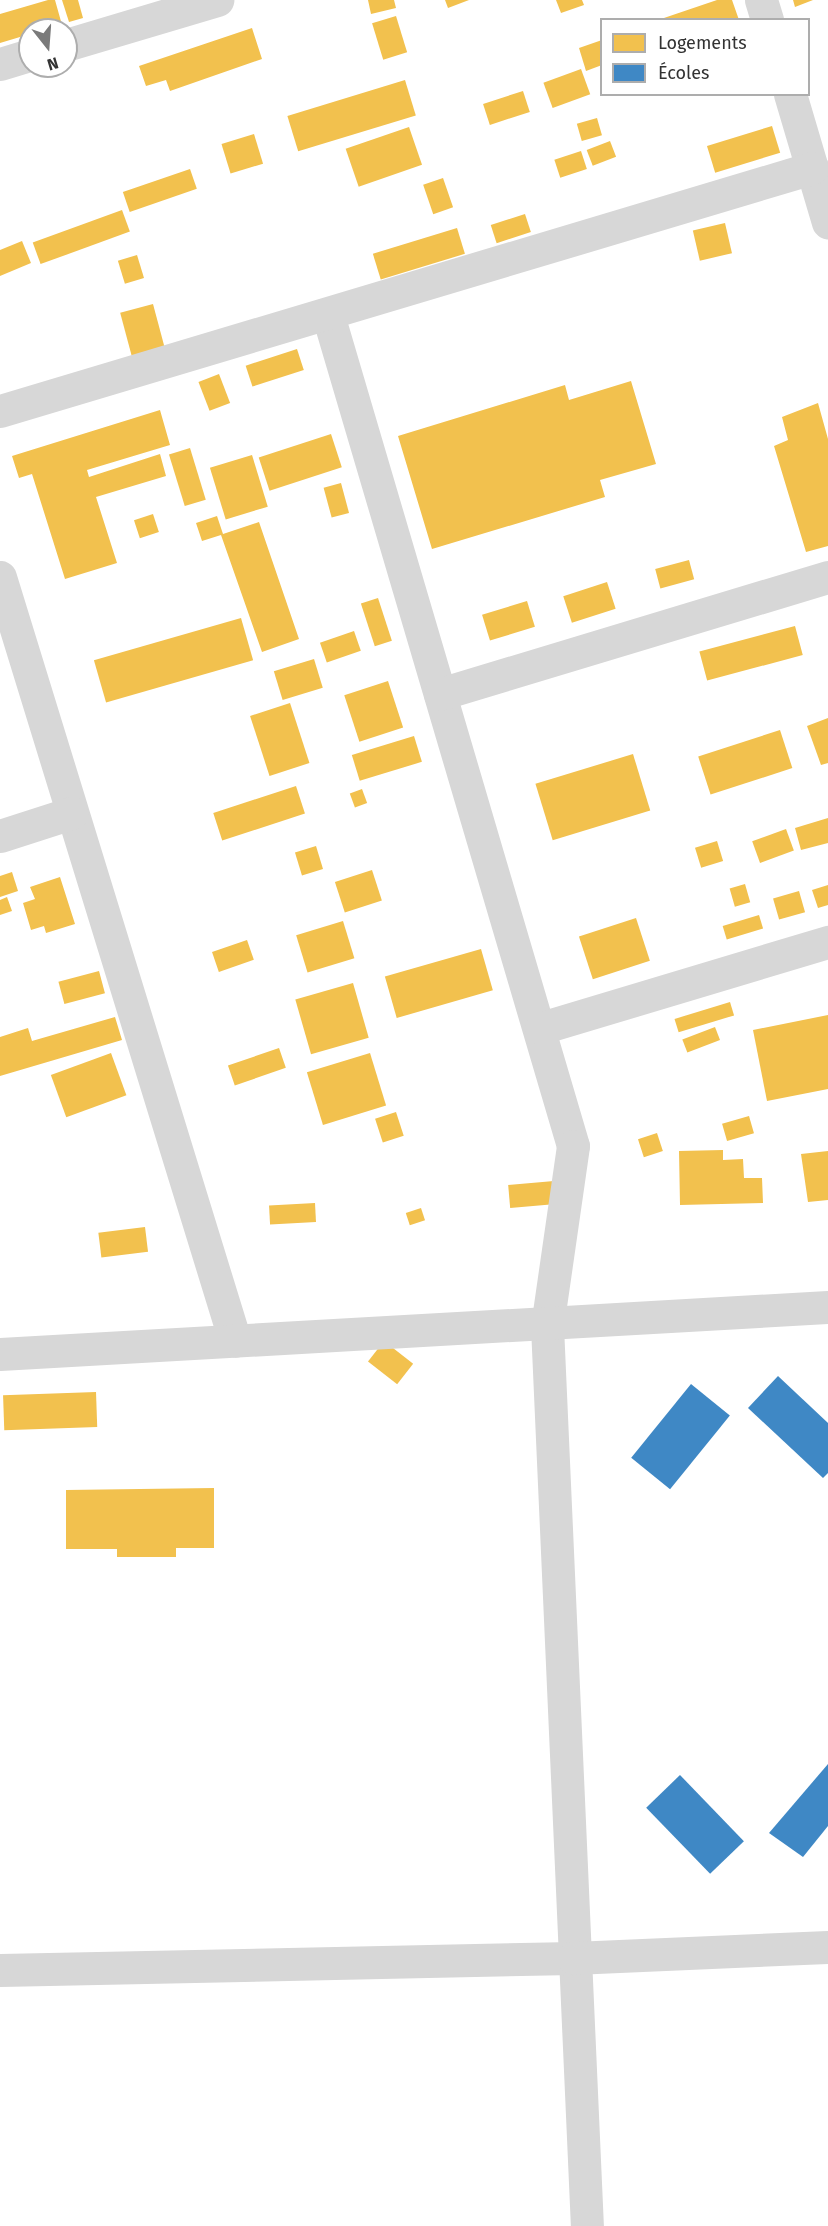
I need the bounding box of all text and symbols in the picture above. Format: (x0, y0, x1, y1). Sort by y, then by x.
north arrow (18, 18, 78, 78)
legend (600, 18, 810, 96)
text: Logements (658, 32, 747, 54)
text: N (45, 53, 61, 74)
text: Écoles (658, 62, 709, 84)

